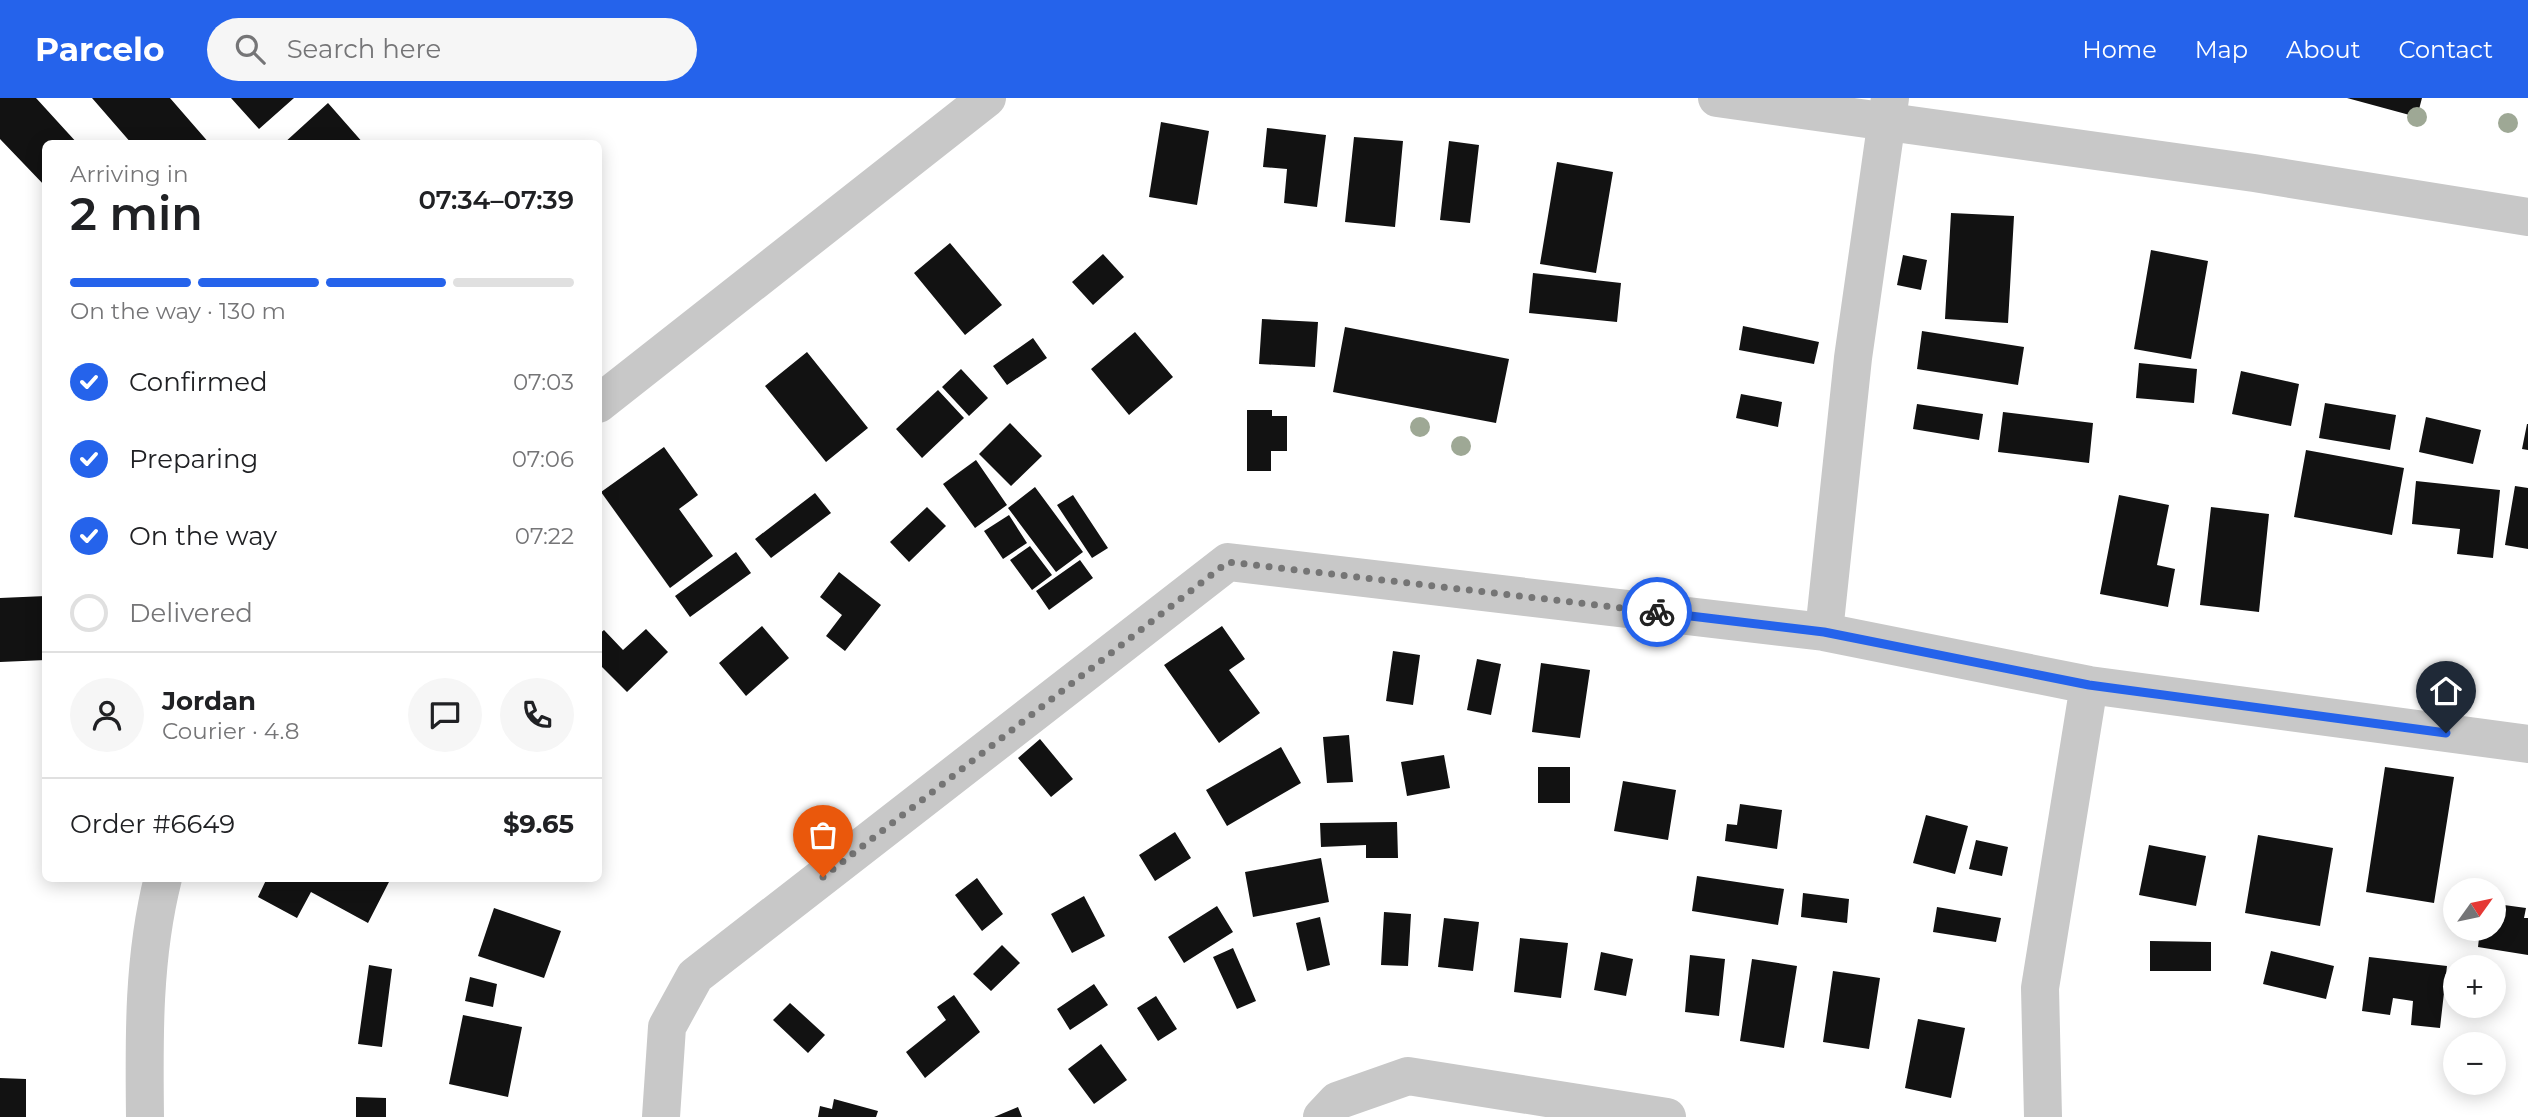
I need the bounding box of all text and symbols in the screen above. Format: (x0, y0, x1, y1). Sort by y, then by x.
search box (207, 18, 697, 81)
text: Parcelo (35, 29, 165, 69)
icon: search (231, 30, 269, 68)
text: Search here (287, 33, 441, 65)
text: Home (2082, 35, 2157, 64)
text: Map (2195, 35, 2248, 64)
text: About (2286, 35, 2360, 64)
text: Contact (2398, 35, 2493, 64)
text: Arriving in (70, 160, 189, 188)
text: 07:34–07:39 (418, 184, 574, 216)
text: 2 min (70, 185, 203, 242)
text: On the way · 130 m (70, 297, 286, 325)
icon: check (70, 363, 108, 401)
text: Confirmed (129, 366, 268, 398)
text: 07:03 (513, 368, 574, 396)
icon: check (70, 440, 108, 478)
text: Preparing (129, 443, 258, 475)
text: 07:06 (512, 445, 574, 473)
icon: check (70, 517, 108, 555)
text: On the way (129, 520, 277, 552)
text: 07:22 (515, 522, 574, 550)
courier (1622, 577, 1692, 647)
icon: bike (1638, 593, 1676, 631)
text: Delivered (129, 597, 253, 629)
pin (2416, 661, 2476, 733)
icon: home (2427, 672, 2465, 710)
button: person (70, 678, 144, 752)
button: chat (408, 678, 482, 752)
button: phone (500, 678, 574, 752)
text: Jordan (162, 685, 256, 717)
text: Courier · 4.8 (162, 717, 299, 745)
pin (793, 805, 853, 877)
text: Order #6649 (70, 808, 235, 840)
text: $9.65 (503, 808, 574, 840)
icon: bag (804, 816, 842, 854)
north arrow (2443, 878, 2506, 942)
map controls (2443, 878, 2506, 1095)
button: + (2443, 955, 2506, 1018)
button: − (2443, 1032, 2506, 1095)

